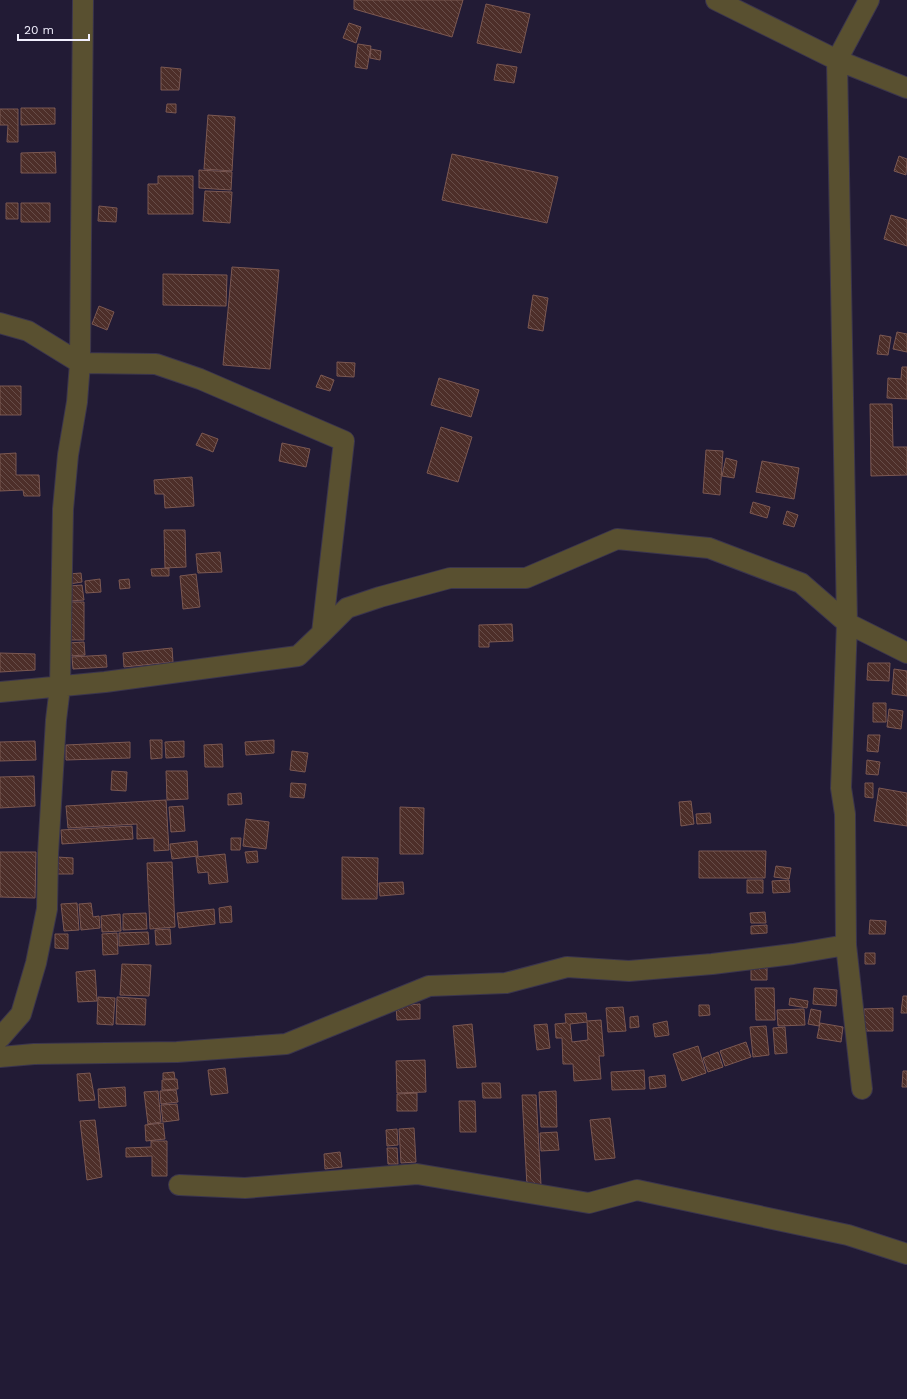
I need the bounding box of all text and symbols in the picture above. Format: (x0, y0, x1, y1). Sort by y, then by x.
scale bar (18, 16, 89, 42)
text: 20 m (24, 23, 54, 37)

